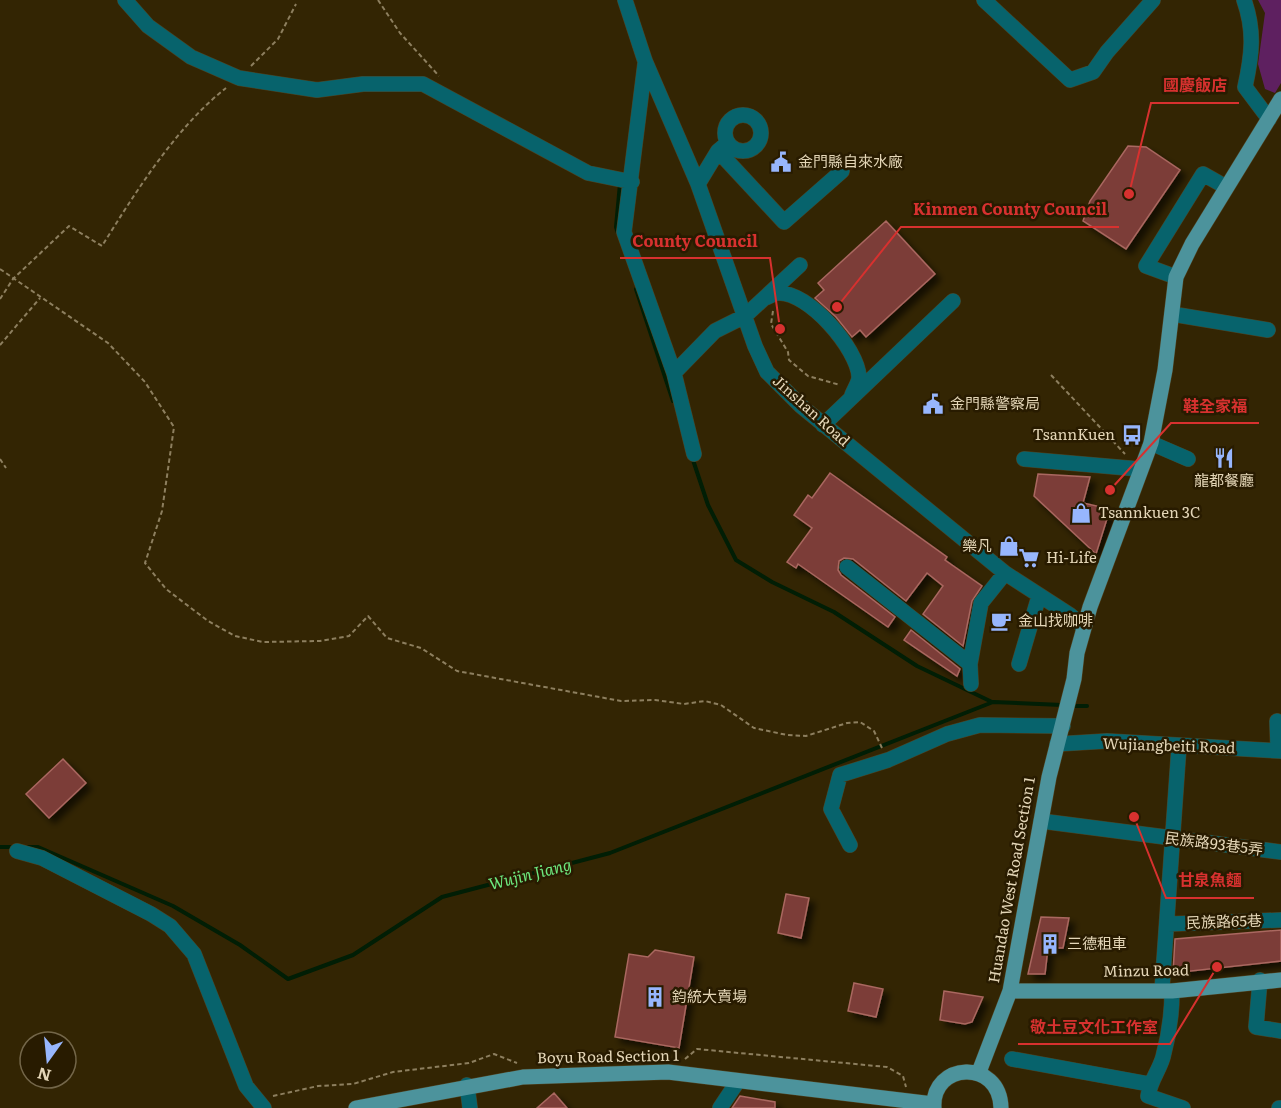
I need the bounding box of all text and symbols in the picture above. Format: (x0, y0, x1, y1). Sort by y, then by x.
callout: 國慶飯店 (1151, 69, 1239, 103)
text: 國慶飯店 (1163, 72, 1227, 96)
place label: 金門縣自來水廠 (798, 149, 903, 172)
public building icon: 金門縣自來水廠 (769, 150, 793, 174)
callout: Kinmen County Council (901, 193, 1119, 227)
text: Kinmen County Council (913, 196, 1107, 220)
callout: County Council (620, 224, 770, 258)
text: County Council (632, 228, 758, 252)
street label: Jinshan Road (768, 369, 856, 451)
callout: 鞋全家福 (1171, 389, 1259, 423)
place label: 金門縣警察局 (950, 391, 1040, 414)
public building icon: 金門縣警察局 (921, 392, 945, 416)
text: 鞋全家福 (1183, 393, 1247, 417)
place label: TsannKuen (1033, 422, 1115, 445)
bus stop icon: TsannKuen (1120, 423, 1144, 447)
restaurant icon: 龍都餐廳 (1212, 446, 1236, 470)
place label: 龍都餐廳 (1194, 468, 1254, 491)
place label: Tsannkuen 3C (1098, 500, 1200, 523)
shop icon: Tsannkuen 3C (1069, 501, 1093, 525)
place label: 樂凡 (962, 533, 992, 556)
shop icon: 樂凡 (997, 534, 1021, 558)
place label: Hi-Life (1046, 545, 1097, 568)
supermarket icon: Hi-Life (1017, 546, 1041, 570)
place label: 金山找咖啡 (1018, 608, 1093, 631)
cafe icon: 金山找咖啡 (989, 609, 1013, 633)
street label: Wujiangbeiti Road (1102, 731, 1236, 758)
street label: Huandao West Road Section 1 (981, 775, 1040, 985)
street label: 民族路93巷5弄 (1164, 825, 1265, 860)
water label: Wujin Jiang (486, 851, 574, 895)
callout: 甘泉魚麵 (1166, 864, 1254, 898)
text: 甘泉魚麵 (1178, 867, 1242, 891)
street label: 民族路65巷 (1186, 908, 1262, 933)
place label: 三德租車 (1067, 931, 1127, 954)
building icon: 三德租車 (1038, 932, 1062, 956)
street label: Minzu Road (1103, 957, 1189, 982)
place label: 鈞統大賣場 (672, 984, 747, 1007)
building icon: 鈞統大賣場 (643, 985, 667, 1009)
callout: 敬土豆文化工作室 (1018, 1010, 1170, 1044)
text: 敬土豆文化工作室 (1030, 1014, 1158, 1038)
north arrow (18, 1030, 78, 1090)
street label: Boyu Road Section 1 (537, 1043, 679, 1068)
text: N (34, 1062, 53, 1089)

